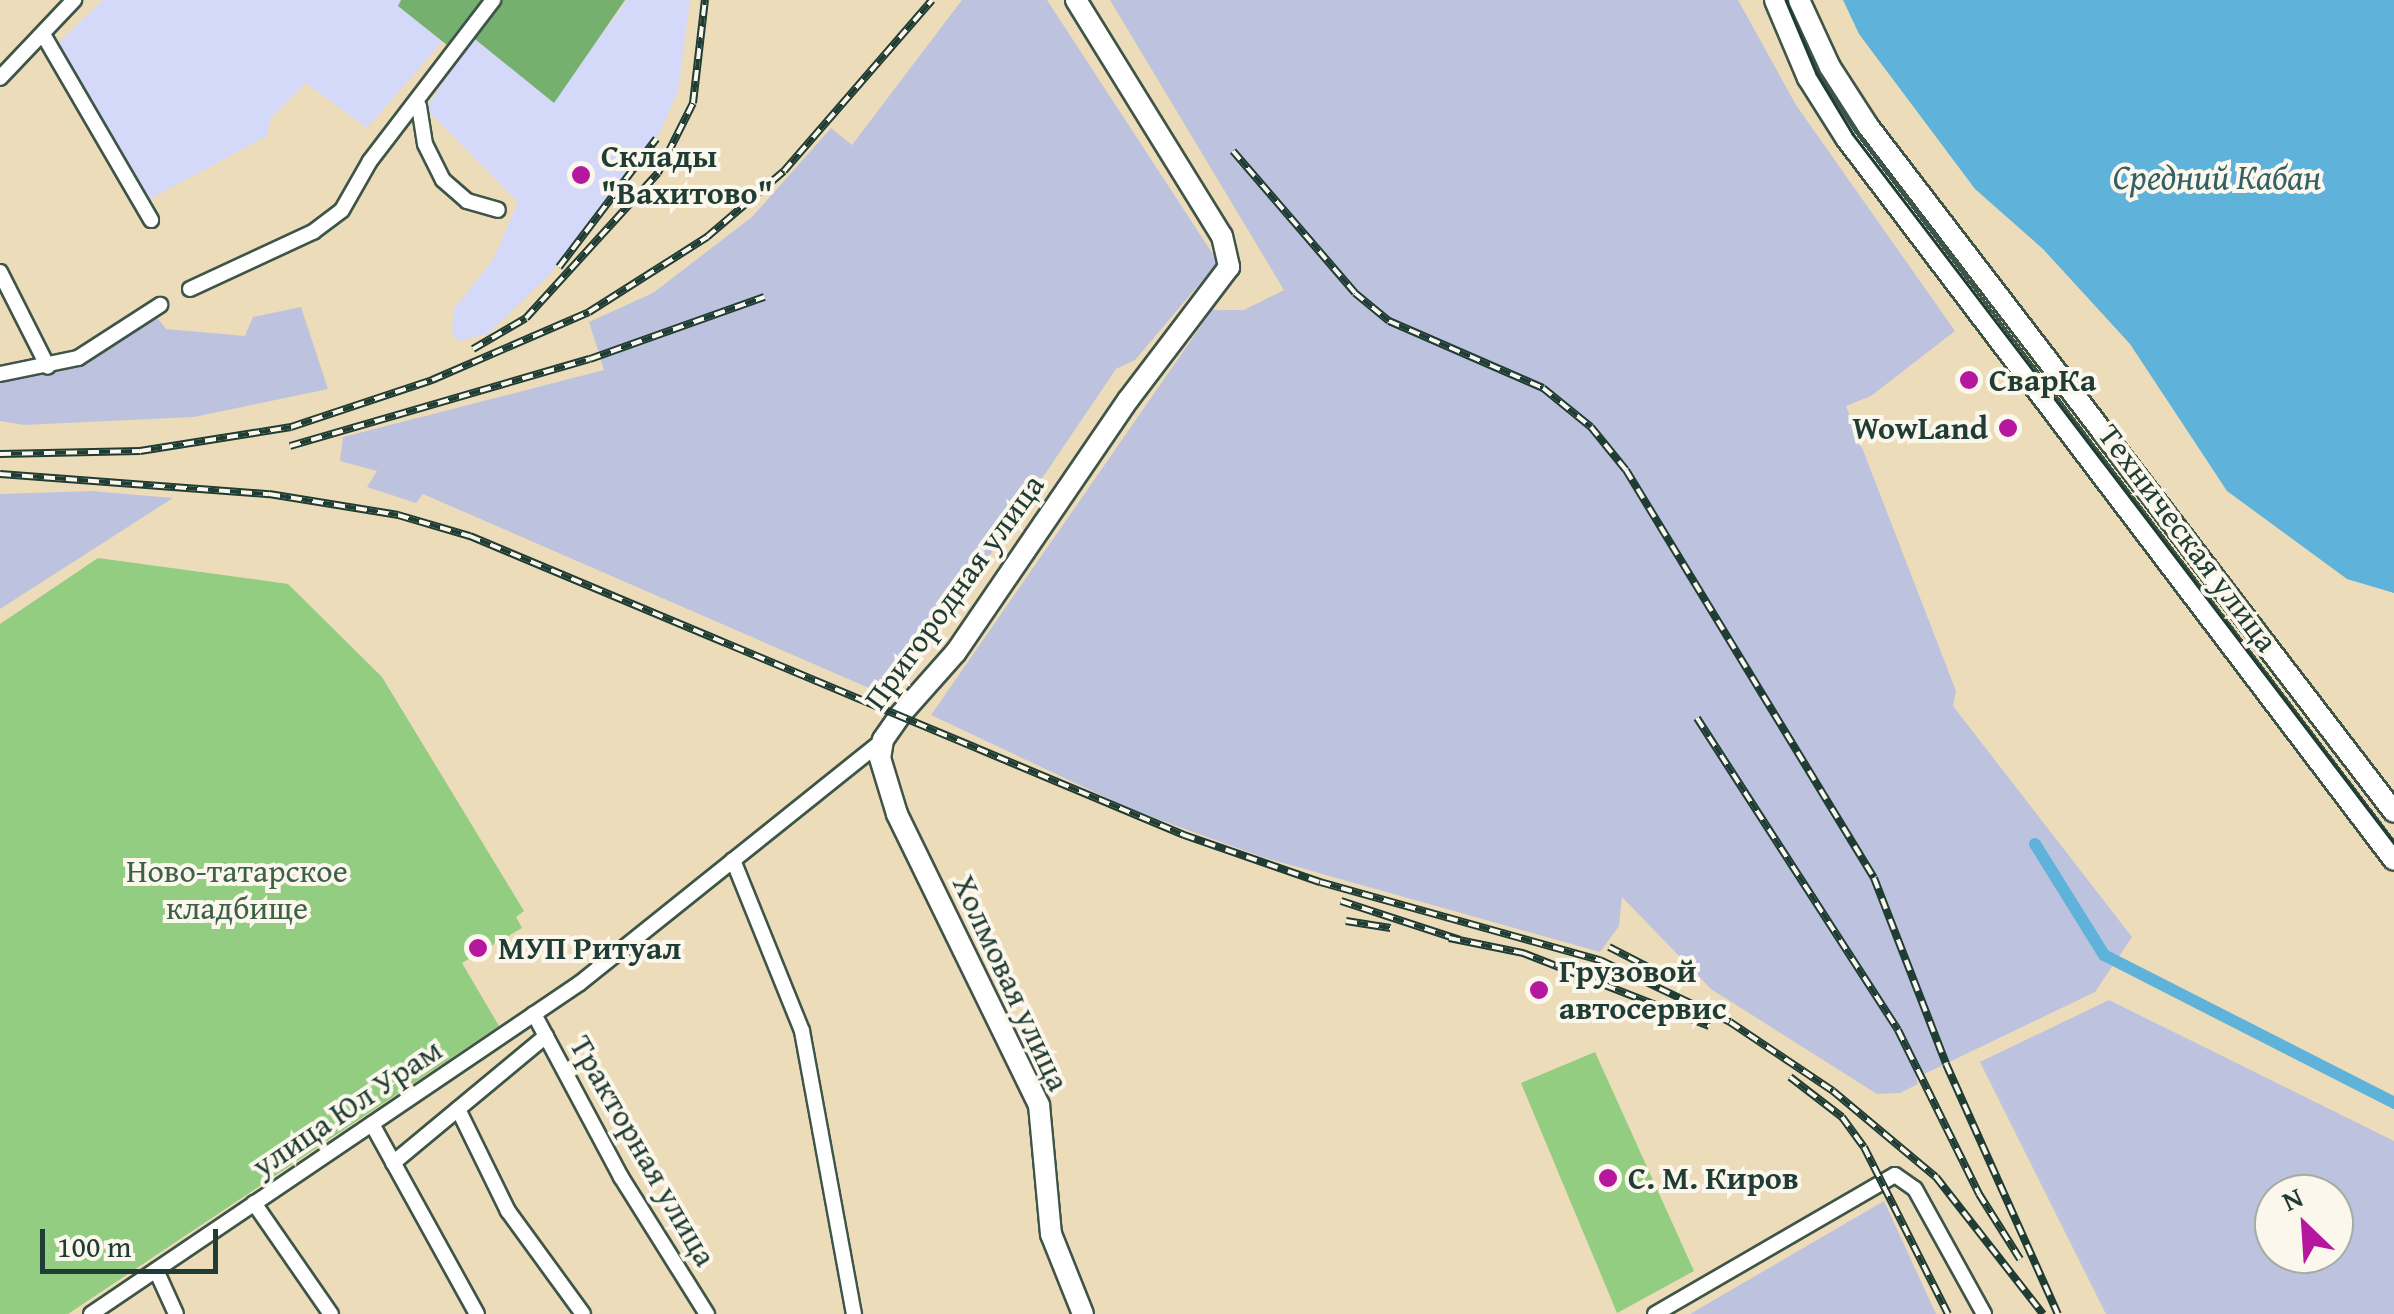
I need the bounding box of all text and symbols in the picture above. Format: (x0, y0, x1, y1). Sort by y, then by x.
place label: Склады "Вахитово" (601, 138, 773, 213)
water label: Средний Кабан (2113, 156, 2321, 198)
marker: Склады "Вахитово" (570, 164, 592, 186)
place label: СварКа (1989, 361, 2096, 399)
marker: СварКа (1958, 369, 1980, 391)
place label: WowLand (1852, 409, 1988, 447)
marker: WowLand (1997, 417, 2019, 439)
street label: Техническая улица (2090, 417, 2286, 659)
street label: Пригородная улица (856, 467, 1052, 717)
park label: Ново-татарское кладбище (126, 853, 348, 928)
street label: Холмовая улица (944, 869, 1078, 1097)
place label: МУП Ритуал (498, 929, 681, 967)
marker: МУП Ритуал (467, 937, 489, 959)
place label: Грузовой автосервис (1559, 953, 1727, 1028)
marker: Грузовой автосервис (1528, 979, 1550, 1001)
street label: Тракторная улица (561, 1029, 725, 1273)
street label: улица Юл Урам (245, 1030, 449, 1186)
place label: С. М. Киров (1628, 1159, 1799, 1197)
marker: С. М. Киров (1597, 1167, 1619, 1189)
north arrow (2254, 1174, 2354, 1274)
text: N (2275, 1176, 2309, 1221)
scale bar (45, 1209, 222, 1271)
text: 100 m (57, 1224, 131, 1268)

